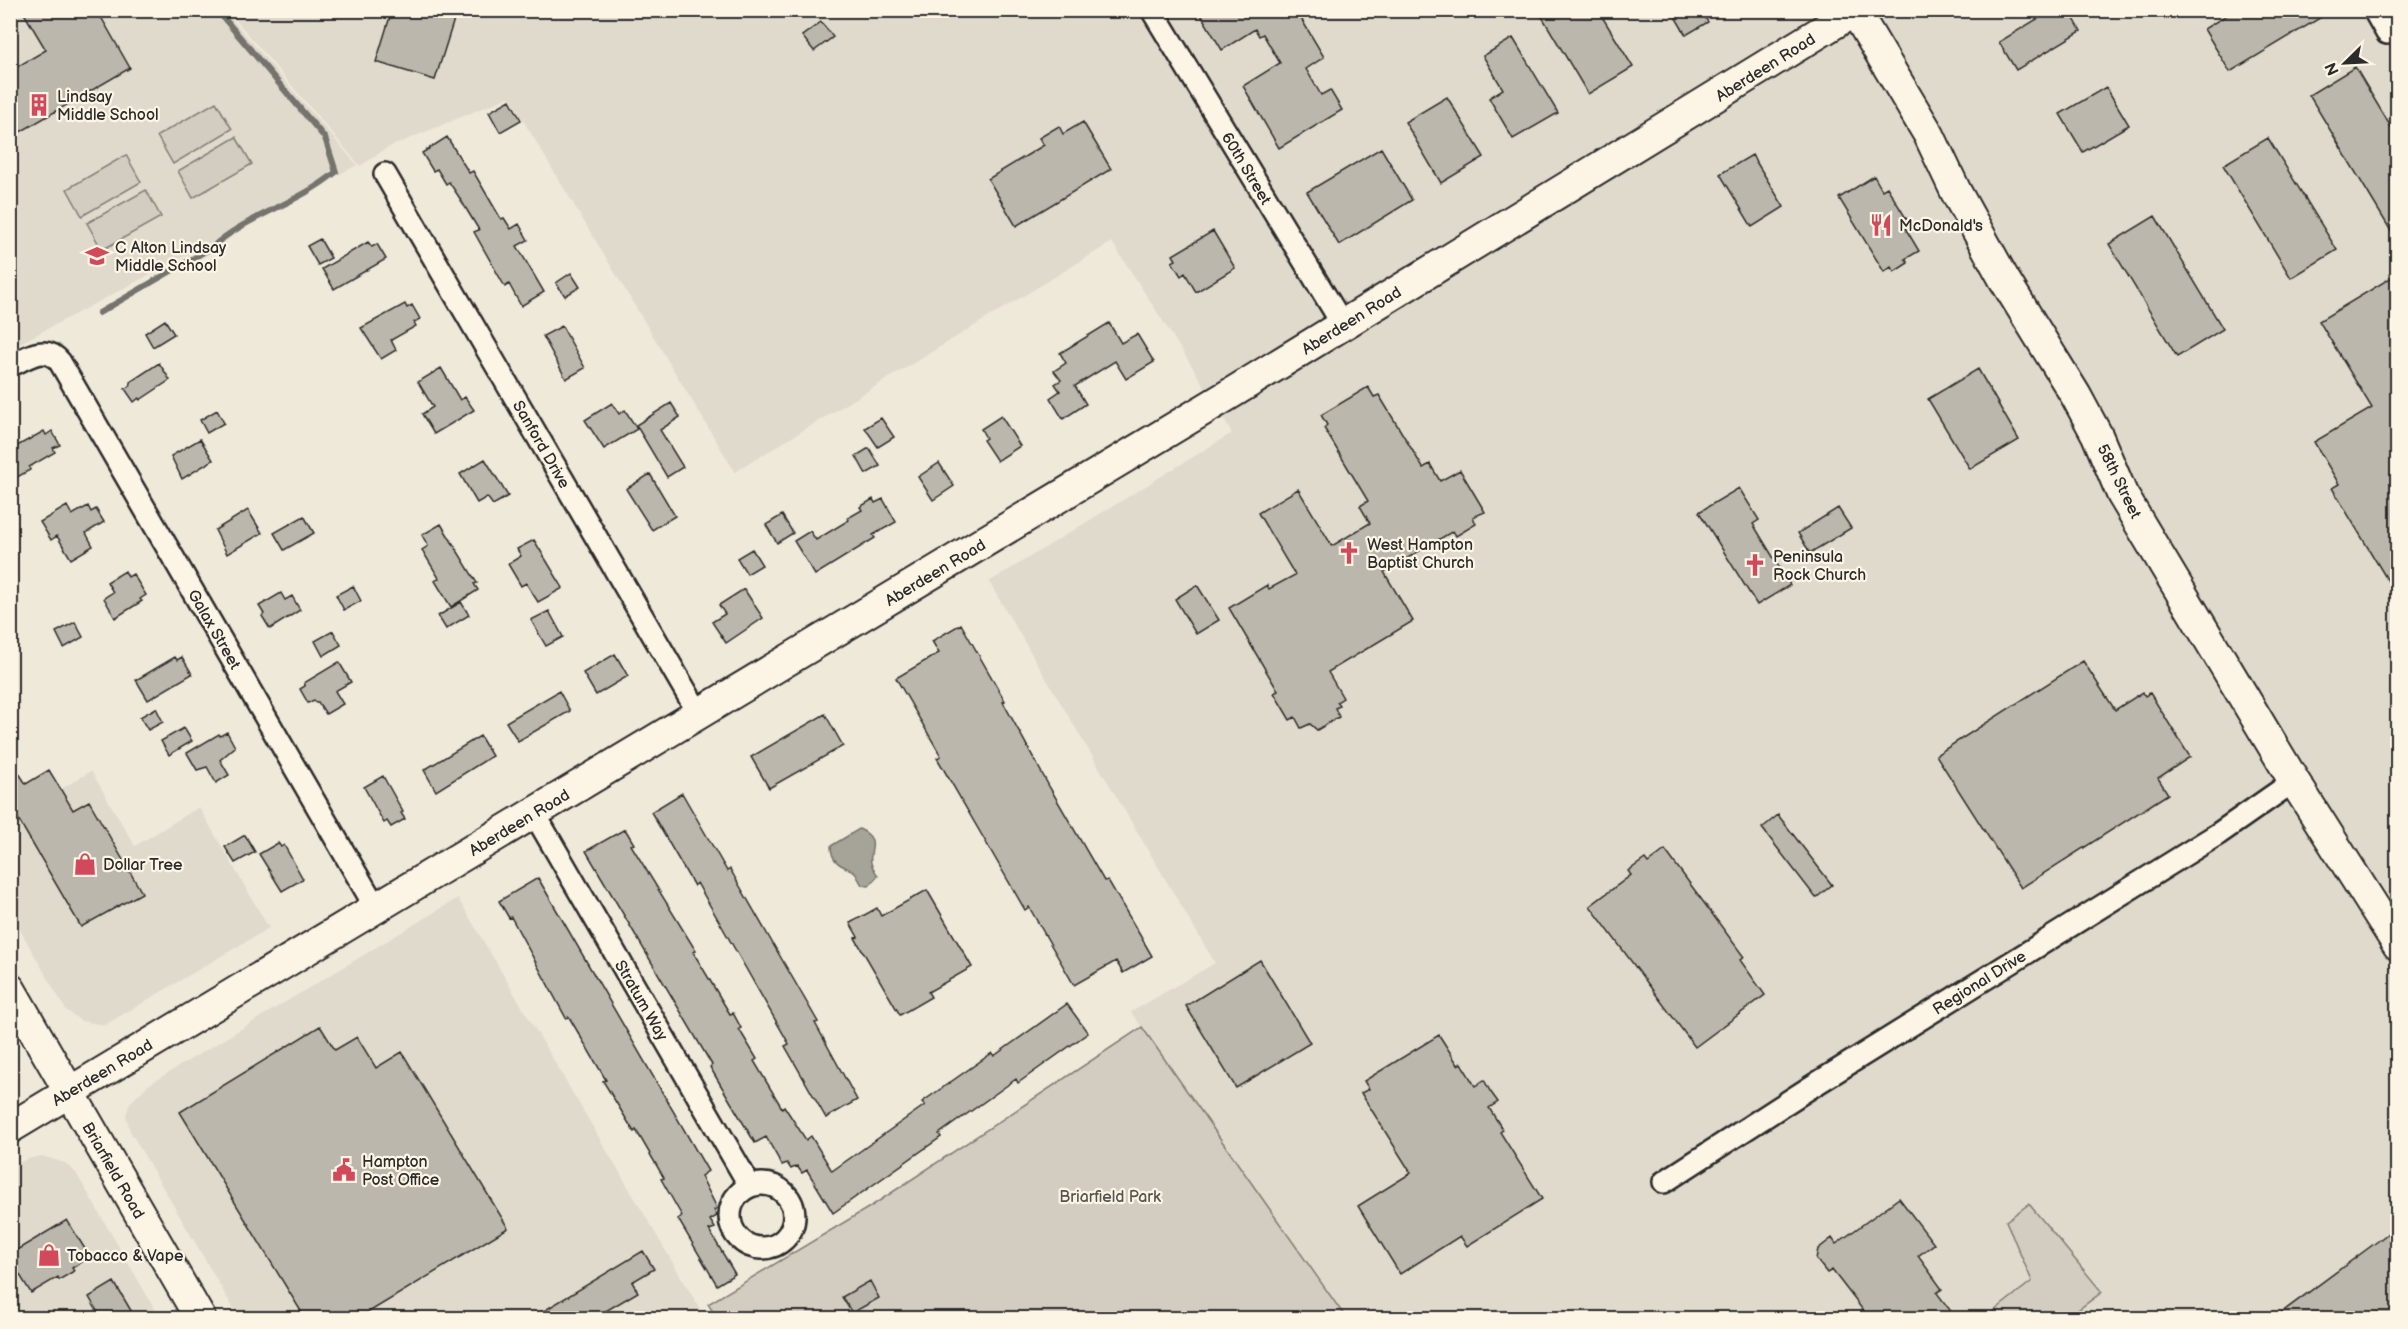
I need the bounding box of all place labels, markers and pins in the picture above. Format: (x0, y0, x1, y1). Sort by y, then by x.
place label: Lindsay Middle School (57, 88, 159, 125)
building icon: Lindsay Middle School (26, 92, 52, 118)
restaurant icon: McDonald's (1868, 212, 1894, 238)
place label: McDonald's (1899, 217, 1983, 236)
place label: C Alton Lindsay Middle School (115, 239, 227, 276)
school or university icon: C Alton Lindsay Middle School (84, 243, 110, 269)
place label: West Hampton Baptist Church (1367, 536, 1474, 573)
church icon: West Hampton Baptist Church (1336, 540, 1362, 566)
place label: Peninsula Rock Church (1773, 548, 1866, 585)
church icon: Peninsula Rock Church (1742, 552, 1768, 578)
shop icon: Dollar Tree (72, 851, 98, 877)
place label: Dollar Tree (103, 856, 183, 875)
place label: Hampton Post Office (362, 1153, 440, 1190)
public building icon: Hampton Post Office (331, 1157, 357, 1183)
shop icon: Tobacco & Vape (36, 1242, 62, 1268)
place label: Tobacco & Vape (67, 1247, 184, 1266)

